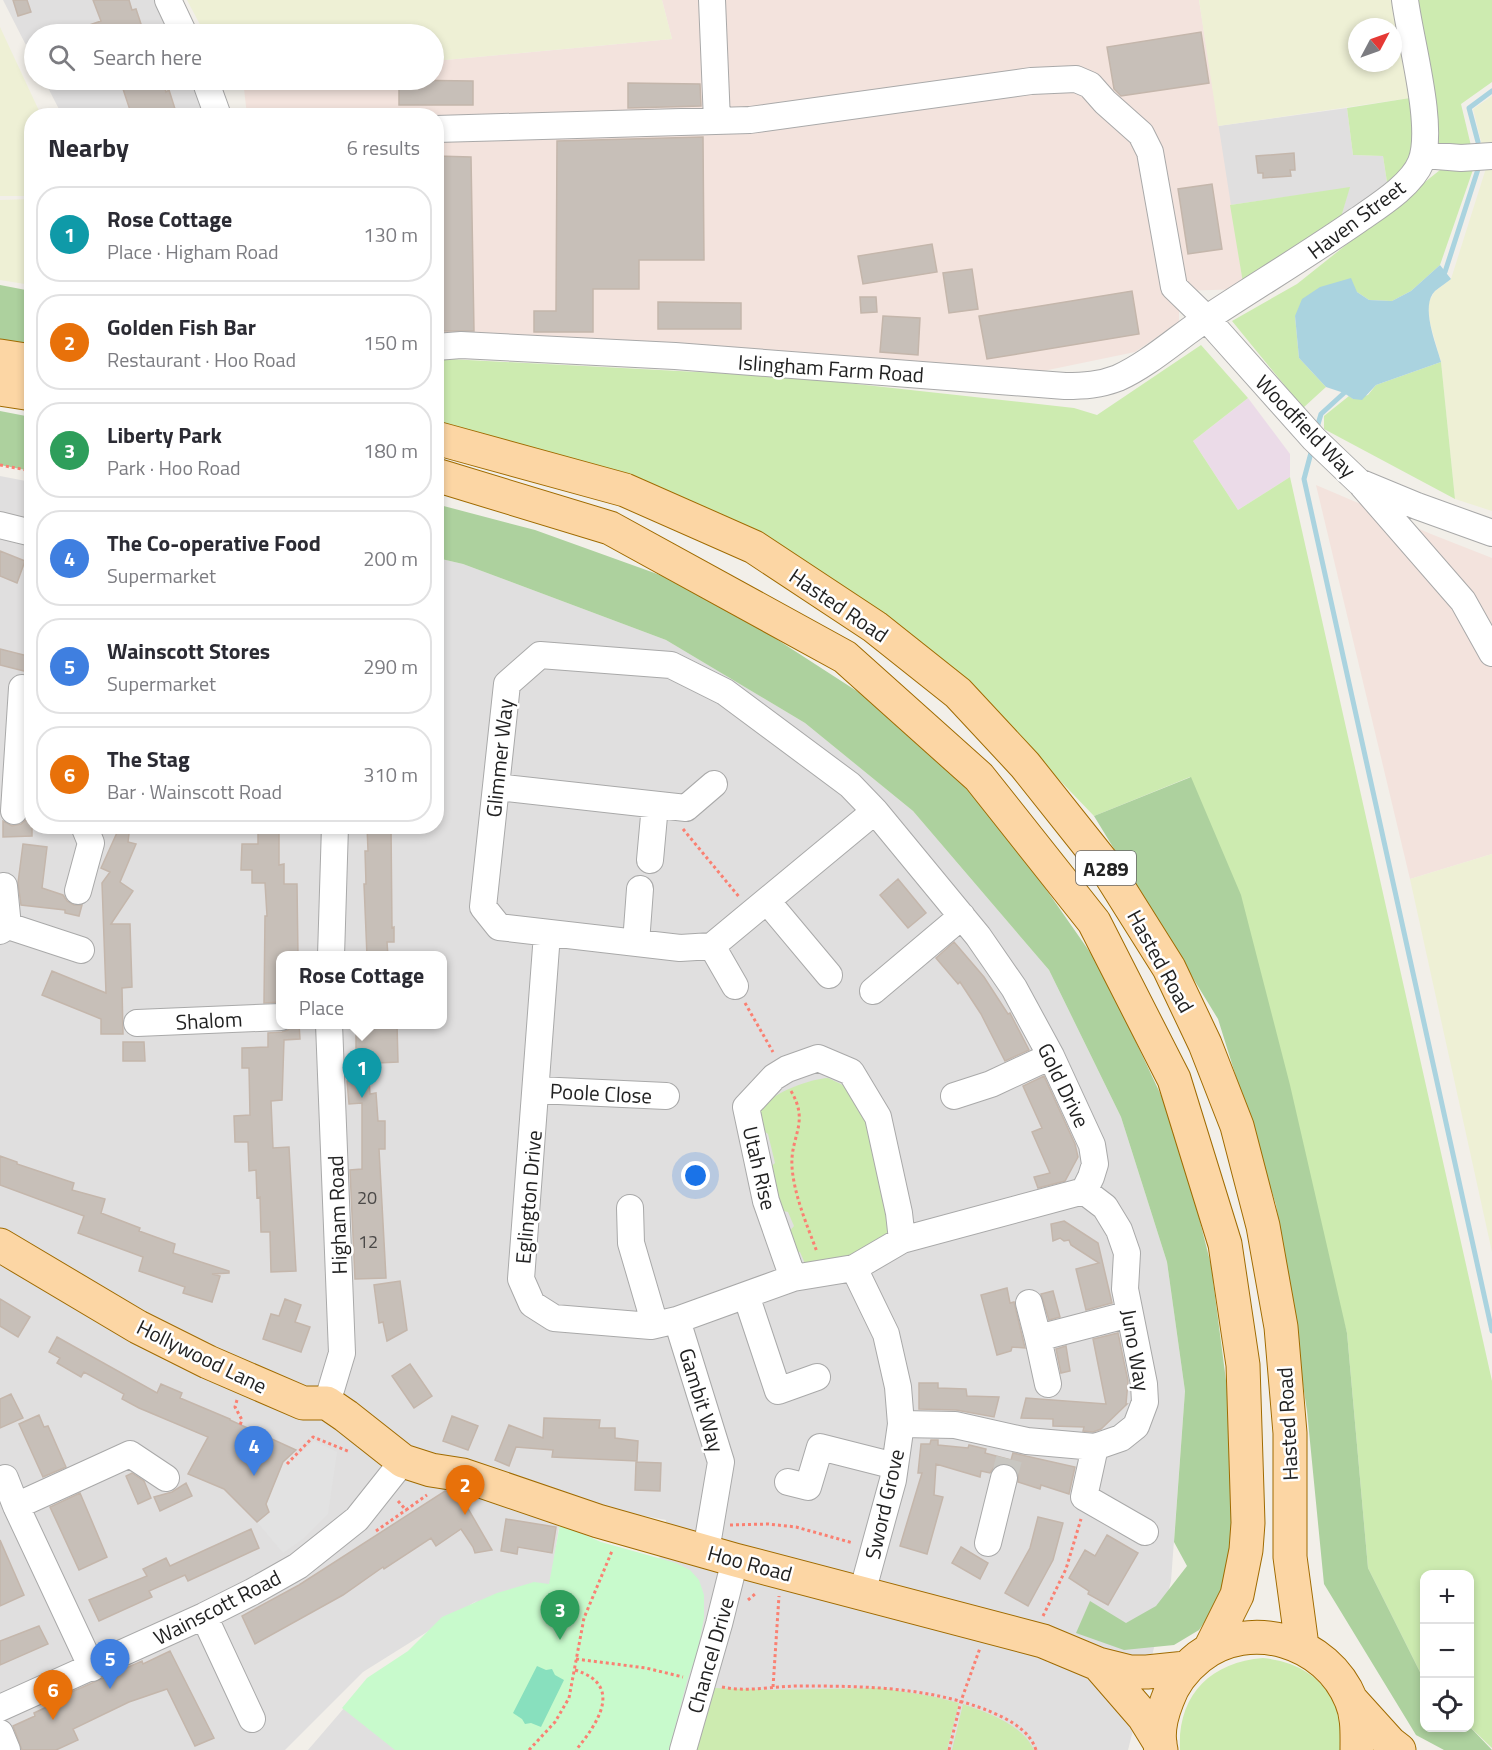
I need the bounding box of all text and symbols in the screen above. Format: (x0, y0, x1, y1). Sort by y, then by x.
north arrow (1348, 18, 1402, 72)
search box (24, 24, 444, 90)
text: Search here (93, 40, 202, 74)
icon: search (45, 41, 78, 74)
text: Nearby (48, 128, 129, 167)
text: 6 results (347, 132, 420, 163)
street label: Haven Street (1300, 171, 1412, 266)
text: Rose Cottage (107, 202, 232, 236)
text: 1 (64, 219, 75, 250)
text: 130 m (363, 219, 418, 250)
text: Place · Higham Road (107, 236, 279, 267)
text: Golden Fish Bar (107, 310, 256, 344)
text: 2 (64, 327, 75, 358)
text: 150 m (363, 327, 418, 358)
text: Restaurant · Hoo Road (107, 344, 296, 375)
street label: Islingham Farm Road (737, 346, 925, 390)
street label: Woodfield Way (1248, 367, 1364, 485)
text: Liberty Park (107, 418, 222, 452)
text: 3 (64, 435, 75, 466)
text: 180 m (363, 435, 418, 466)
text: Park · Hoo Road (107, 452, 241, 483)
text: The Co-operative Food (107, 526, 321, 560)
text: 4 (64, 543, 75, 574)
text: 200 m (363, 543, 418, 574)
text: Supermarket (107, 560, 216, 591)
street label: Hasted Road (783, 560, 895, 650)
text: Wainscott Stores (107, 634, 270, 668)
text: 5 (64, 651, 75, 682)
text: 290 m (363, 651, 418, 682)
text: Supermarket (107, 668, 216, 699)
street label: Glimmer Way (477, 697, 521, 819)
text: The Stag (107, 742, 190, 776)
text: 6 (64, 759, 75, 790)
text: 310 m (363, 759, 418, 790)
text: Bar · Wainscott Road (107, 776, 282, 807)
road number: A289 (1076, 851, 1136, 885)
street label: Hasted Road (1119, 904, 1203, 1018)
popup (276, 951, 447, 1029)
text: Rose Cottage (299, 958, 424, 992)
text: Place (299, 992, 344, 1023)
street label: Shalom (175, 1002, 243, 1038)
street label: Gold Drive (1030, 1037, 1098, 1133)
pin: 1 (342, 1048, 382, 1098)
street label: Poole Close (549, 1074, 653, 1112)
street label: Utah Rise (735, 1123, 785, 1213)
street label: Eglington Drive (506, 1129, 550, 1265)
street label: Higham Road (319, 1155, 355, 1275)
your location (681, 1161, 710, 1190)
house number: 20 (357, 1184, 377, 1211)
house number: 12 (358, 1228, 378, 1255)
street label: Juno Way (1113, 1306, 1159, 1394)
street label: Hollywood Lane (131, 1311, 273, 1401)
street label: Gambit Way (671, 1344, 733, 1456)
street label: Hasted Road (1268, 1366, 1306, 1482)
pin: 4 (234, 1426, 274, 1476)
street label: Sword Grove (856, 1446, 912, 1562)
pin: 2 (446, 1466, 484, 1515)
street label: Hoo Road (704, 1536, 796, 1590)
street label: Wainscott Road (148, 1561, 286, 1653)
map controls (1420, 1570, 1474, 1732)
button: + (1420, 1570, 1474, 1624)
pin: 3 (540, 1590, 580, 1640)
street label: Chancel Drive (678, 1593, 742, 1717)
button: − (1420, 1624, 1474, 1678)
pin: 5 (90, 1640, 130, 1689)
pin: 6 (34, 1670, 72, 1720)
button: locate (1420, 1678, 1474, 1732)

